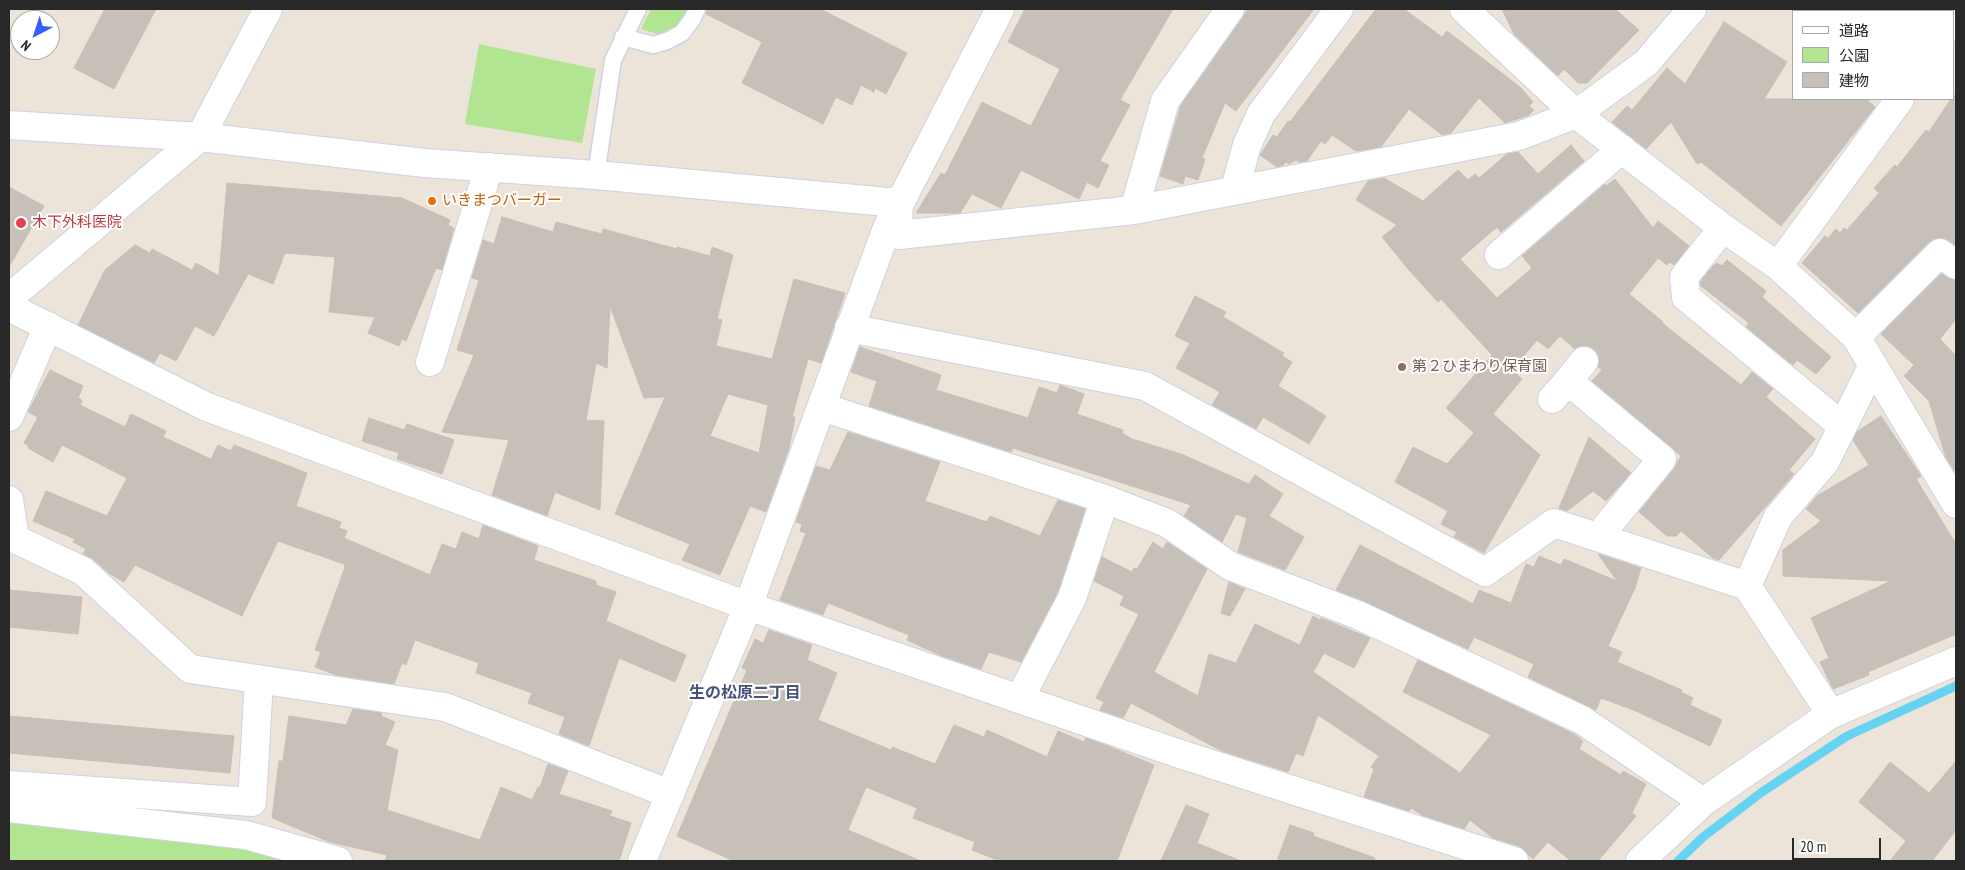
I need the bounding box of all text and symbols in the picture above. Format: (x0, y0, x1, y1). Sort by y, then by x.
north arrow (10, 10, 60, 60)
legend (1792, 10, 1955, 100)
text: 道路 (1839, 21, 1869, 40)
text: N (17, 36, 35, 55)
text: 公園 (1839, 46, 1869, 65)
text: 建物 (1839, 71, 1869, 90)
place label: いきまつバーガー (442, 192, 562, 210)
marker: いきまつバーガー (426, 195, 438, 207)
place label: 木下外科医院 (32, 214, 122, 232)
marker: 木下外科医院 (14, 216, 28, 230)
place label: 第２ひまわり保育園 (1412, 358, 1547, 376)
marker: 第２ひまわり保育園 (1396, 361, 1408, 373)
district label: 生の松原二丁目 (689, 683, 801, 703)
scale bar (1795, 828, 1884, 860)
text: 20 m (1800, 837, 1826, 856)

